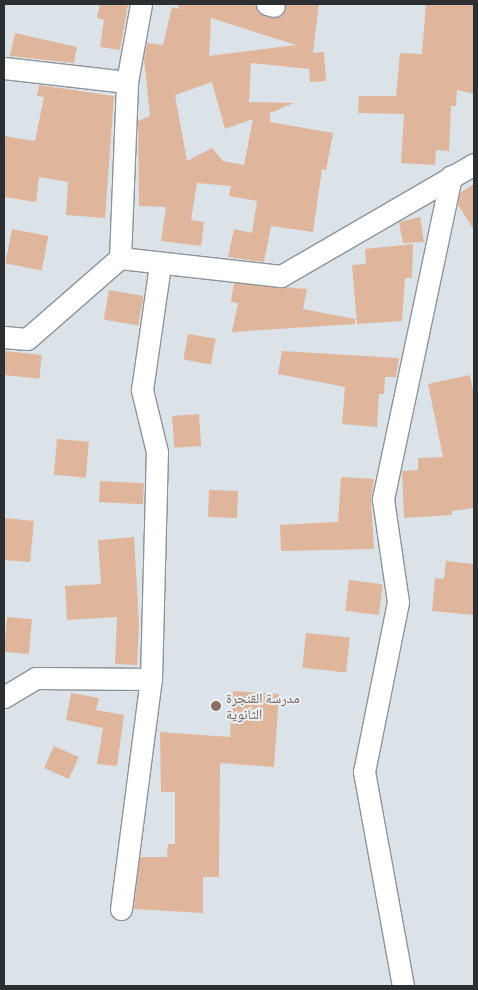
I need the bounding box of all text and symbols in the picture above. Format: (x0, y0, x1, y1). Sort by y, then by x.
place label: مدرسة القنجرة الثانوية (226, 690, 300, 722)
marker: مدرسة القنجرة الثانوية (210, 700, 222, 712)

